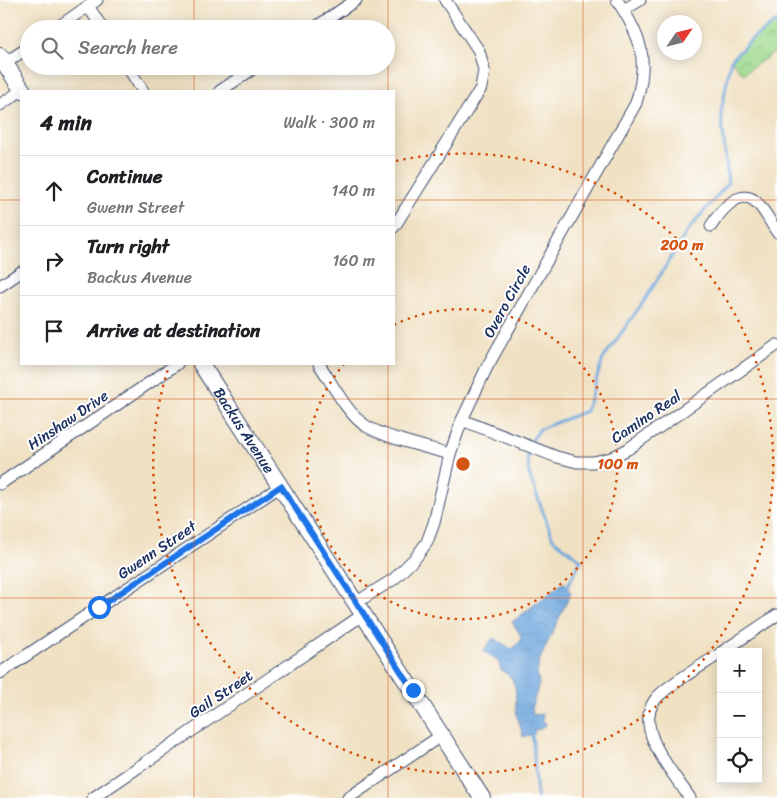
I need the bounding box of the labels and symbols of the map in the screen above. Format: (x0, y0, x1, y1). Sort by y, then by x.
north arrow (657, 15, 702, 60)
text: 200 m (659, 232, 704, 258)
street label: Overo Circle (476, 259, 538, 343)
street label: Backus Avenue (206, 382, 282, 479)
street label: Hinshaw Drive (22, 383, 114, 457)
street label: Camino Real (605, 383, 687, 450)
text: 100 m (598, 451, 639, 477)
centre of rings (454, 455, 472, 473)
street label: Gwenn Street (112, 513, 203, 586)
route start (88, 596, 111, 619)
street label: Gail Street (184, 663, 259, 725)
route end (402, 679, 425, 702)

